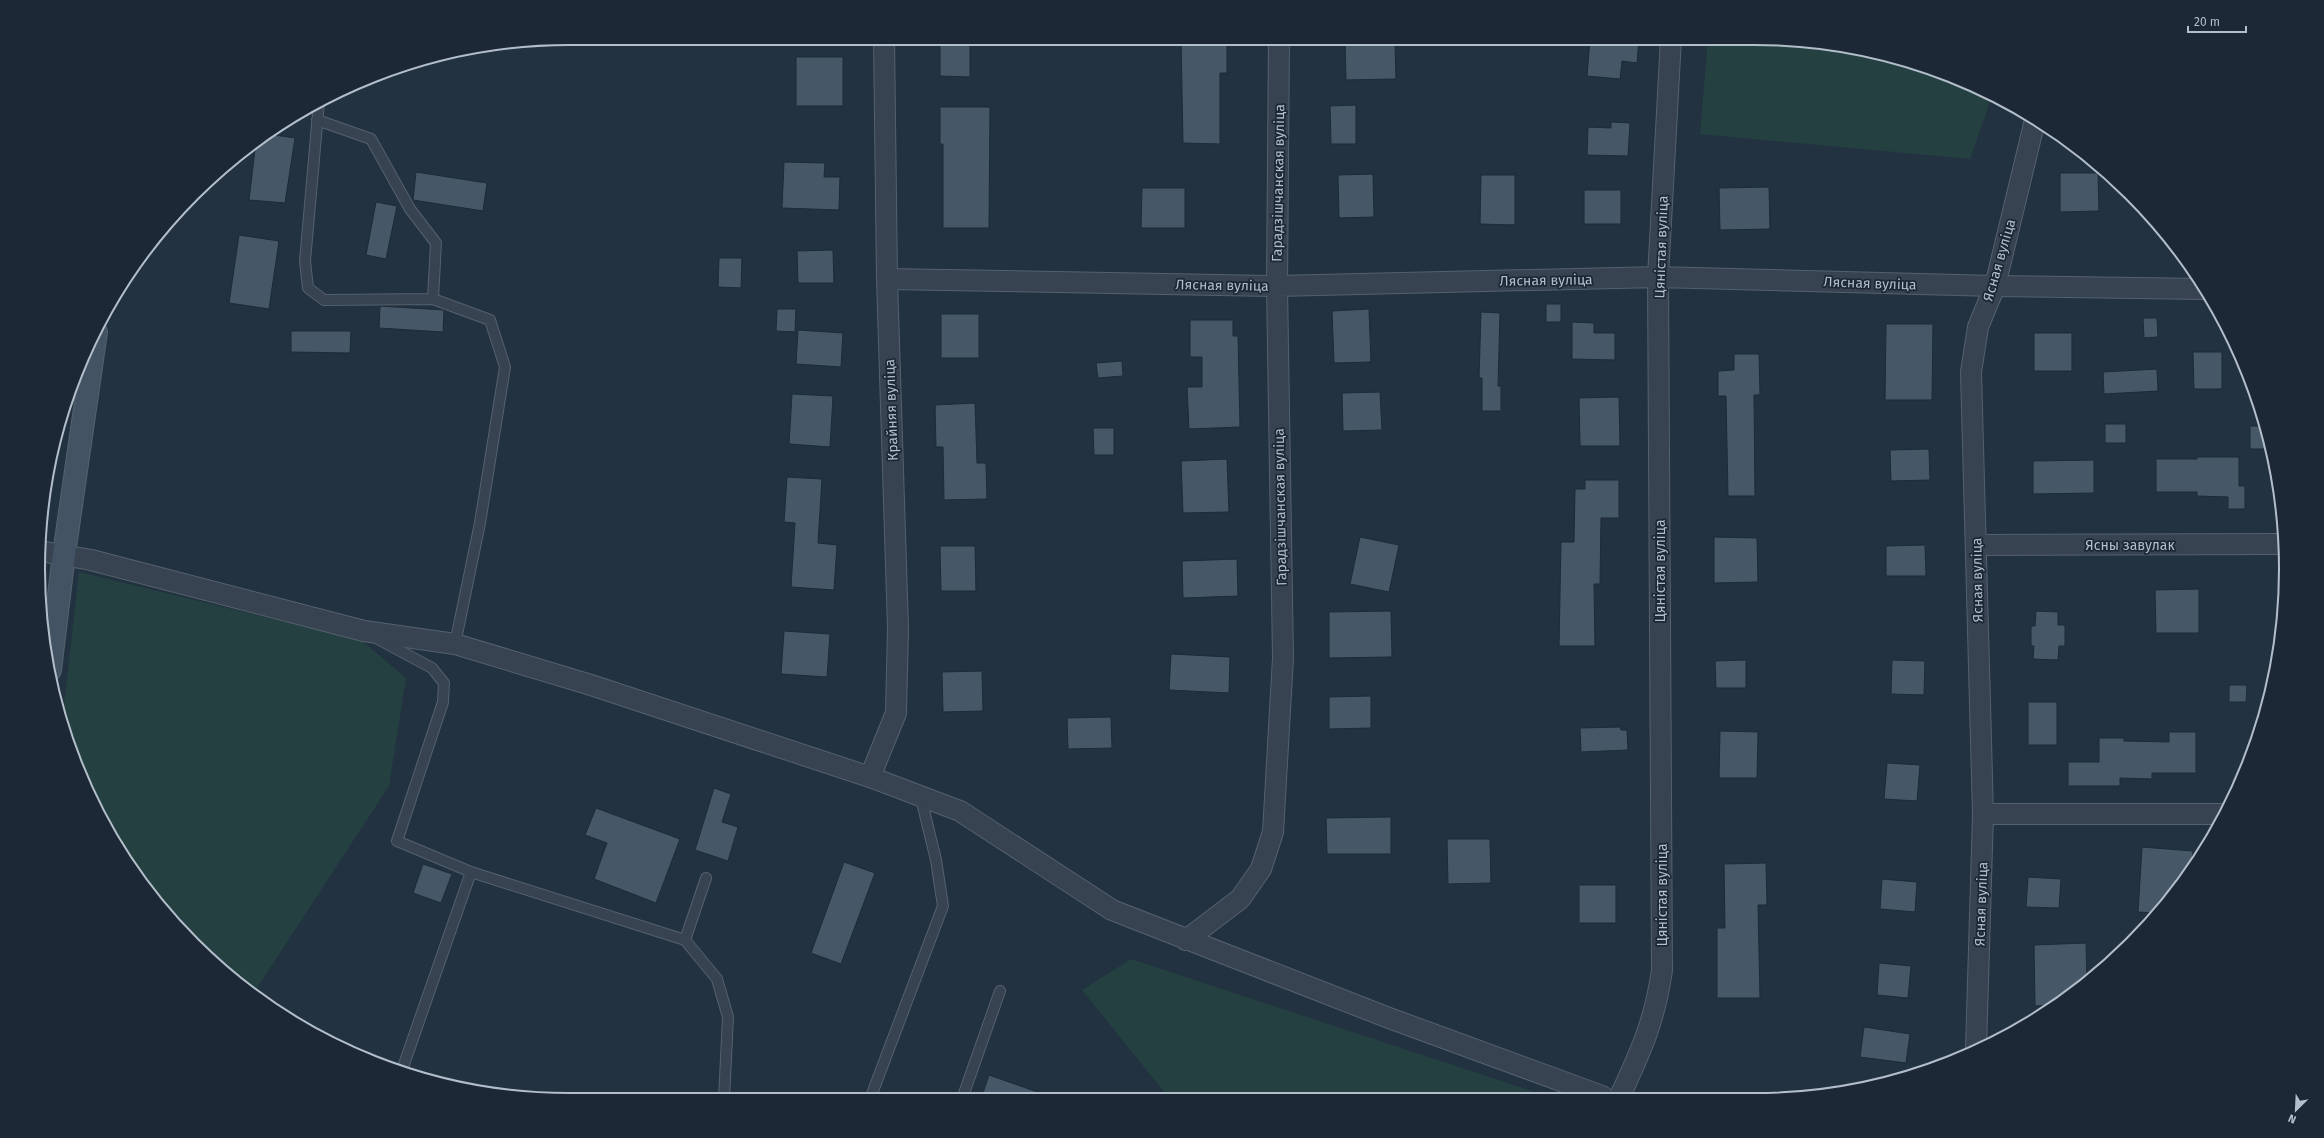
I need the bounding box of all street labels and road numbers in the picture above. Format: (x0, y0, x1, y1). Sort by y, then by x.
street label: Гарадзішчанская вуліца (1269, 104, 1288, 262)
street label: Цяністая вуліца (1651, 195, 1672, 299)
street label: Ясная вуліца (1980, 217, 2019, 303)
street label: Лясная вуліца (1499, 271, 1593, 290)
street label: Лясная вуліца (1823, 273, 1917, 294)
street label: Лясная вуліца (1175, 276, 1269, 295)
street label: Крайняя вуліца (881, 359, 902, 461)
street label: Гарадзішчанская вуліца (1271, 428, 1290, 586)
street label: Цяністая вуліца (1652, 519, 1669, 623)
street label: Ясная вуліца (1968, 537, 1987, 623)
street label: Ясны завулак (2085, 537, 2175, 554)
street label: Цяністая вуліца (1654, 843, 1671, 947)
street label: Ясная вуліца (1972, 861, 1991, 947)

